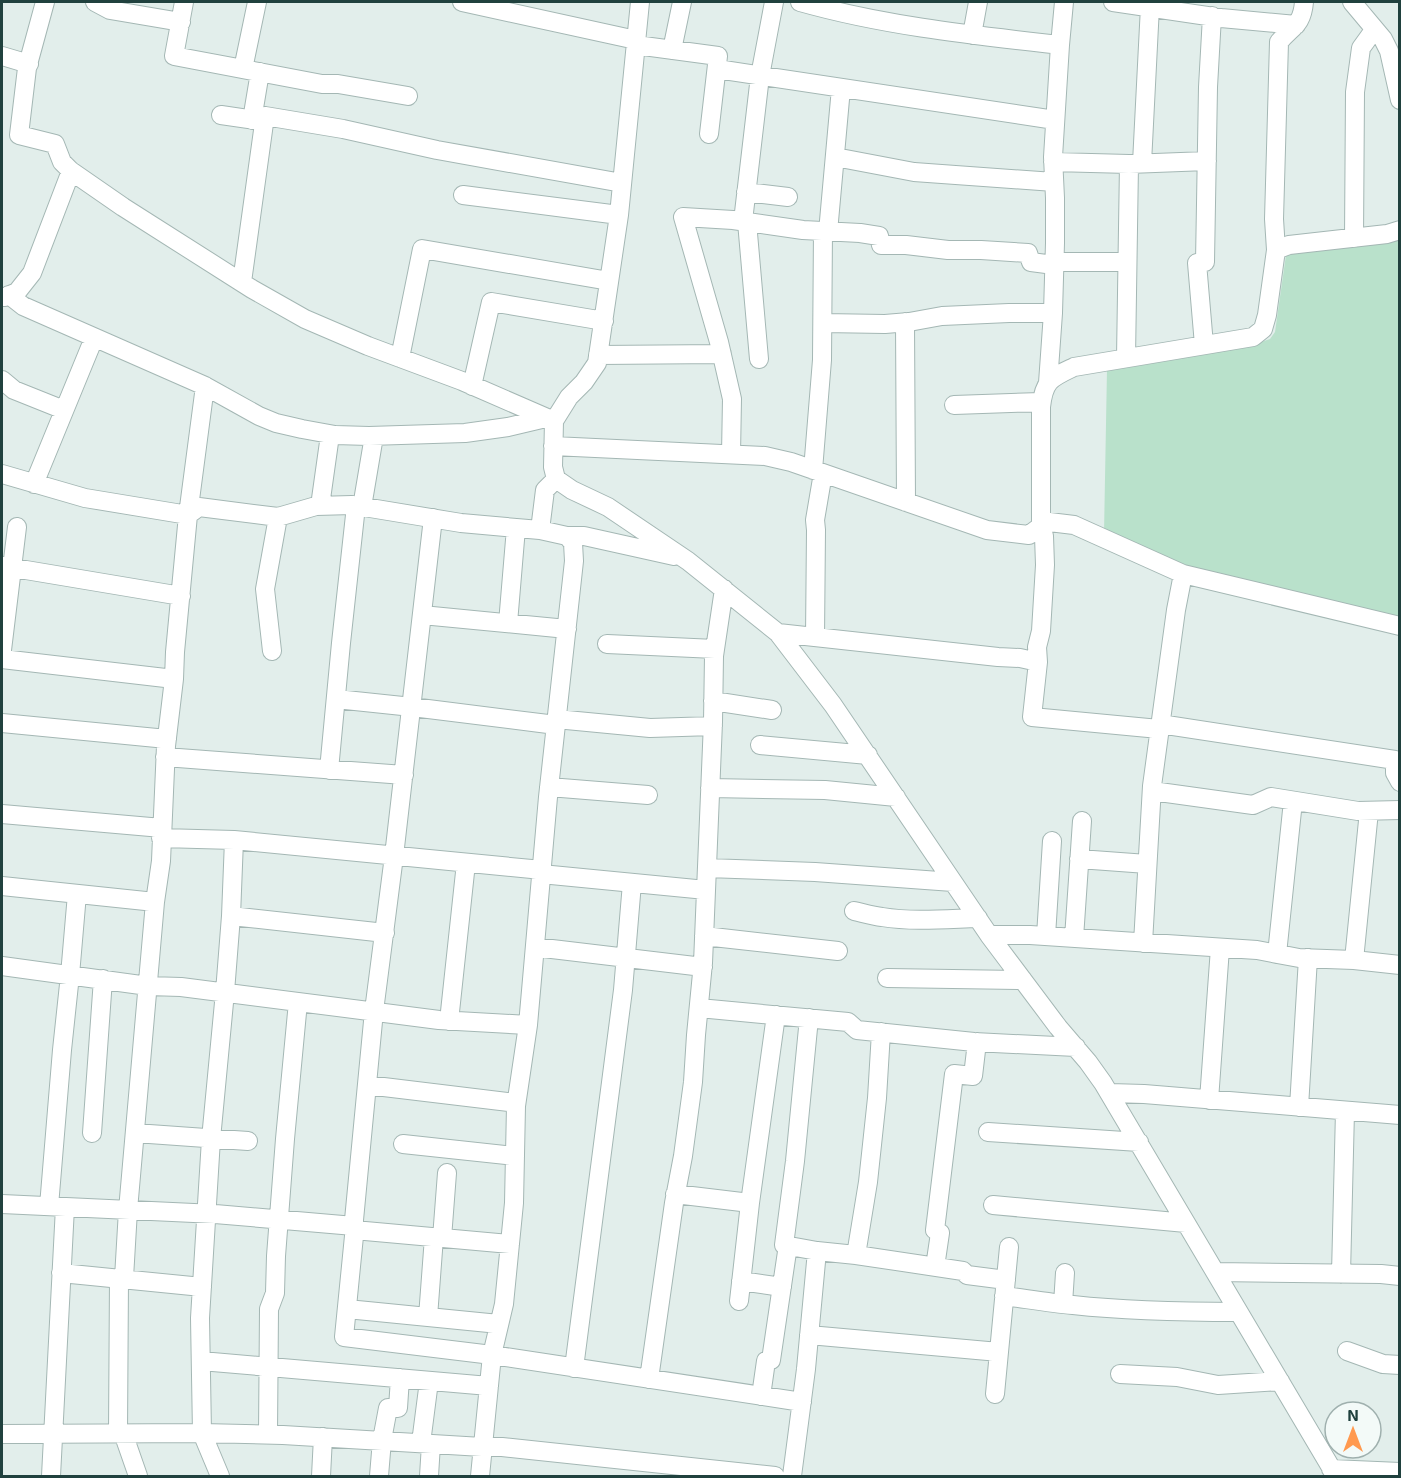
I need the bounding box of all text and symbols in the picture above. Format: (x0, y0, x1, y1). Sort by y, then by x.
north arrow (1323, 1400, 1383, 1460)
text: N (1347, 1405, 1359, 1424)

